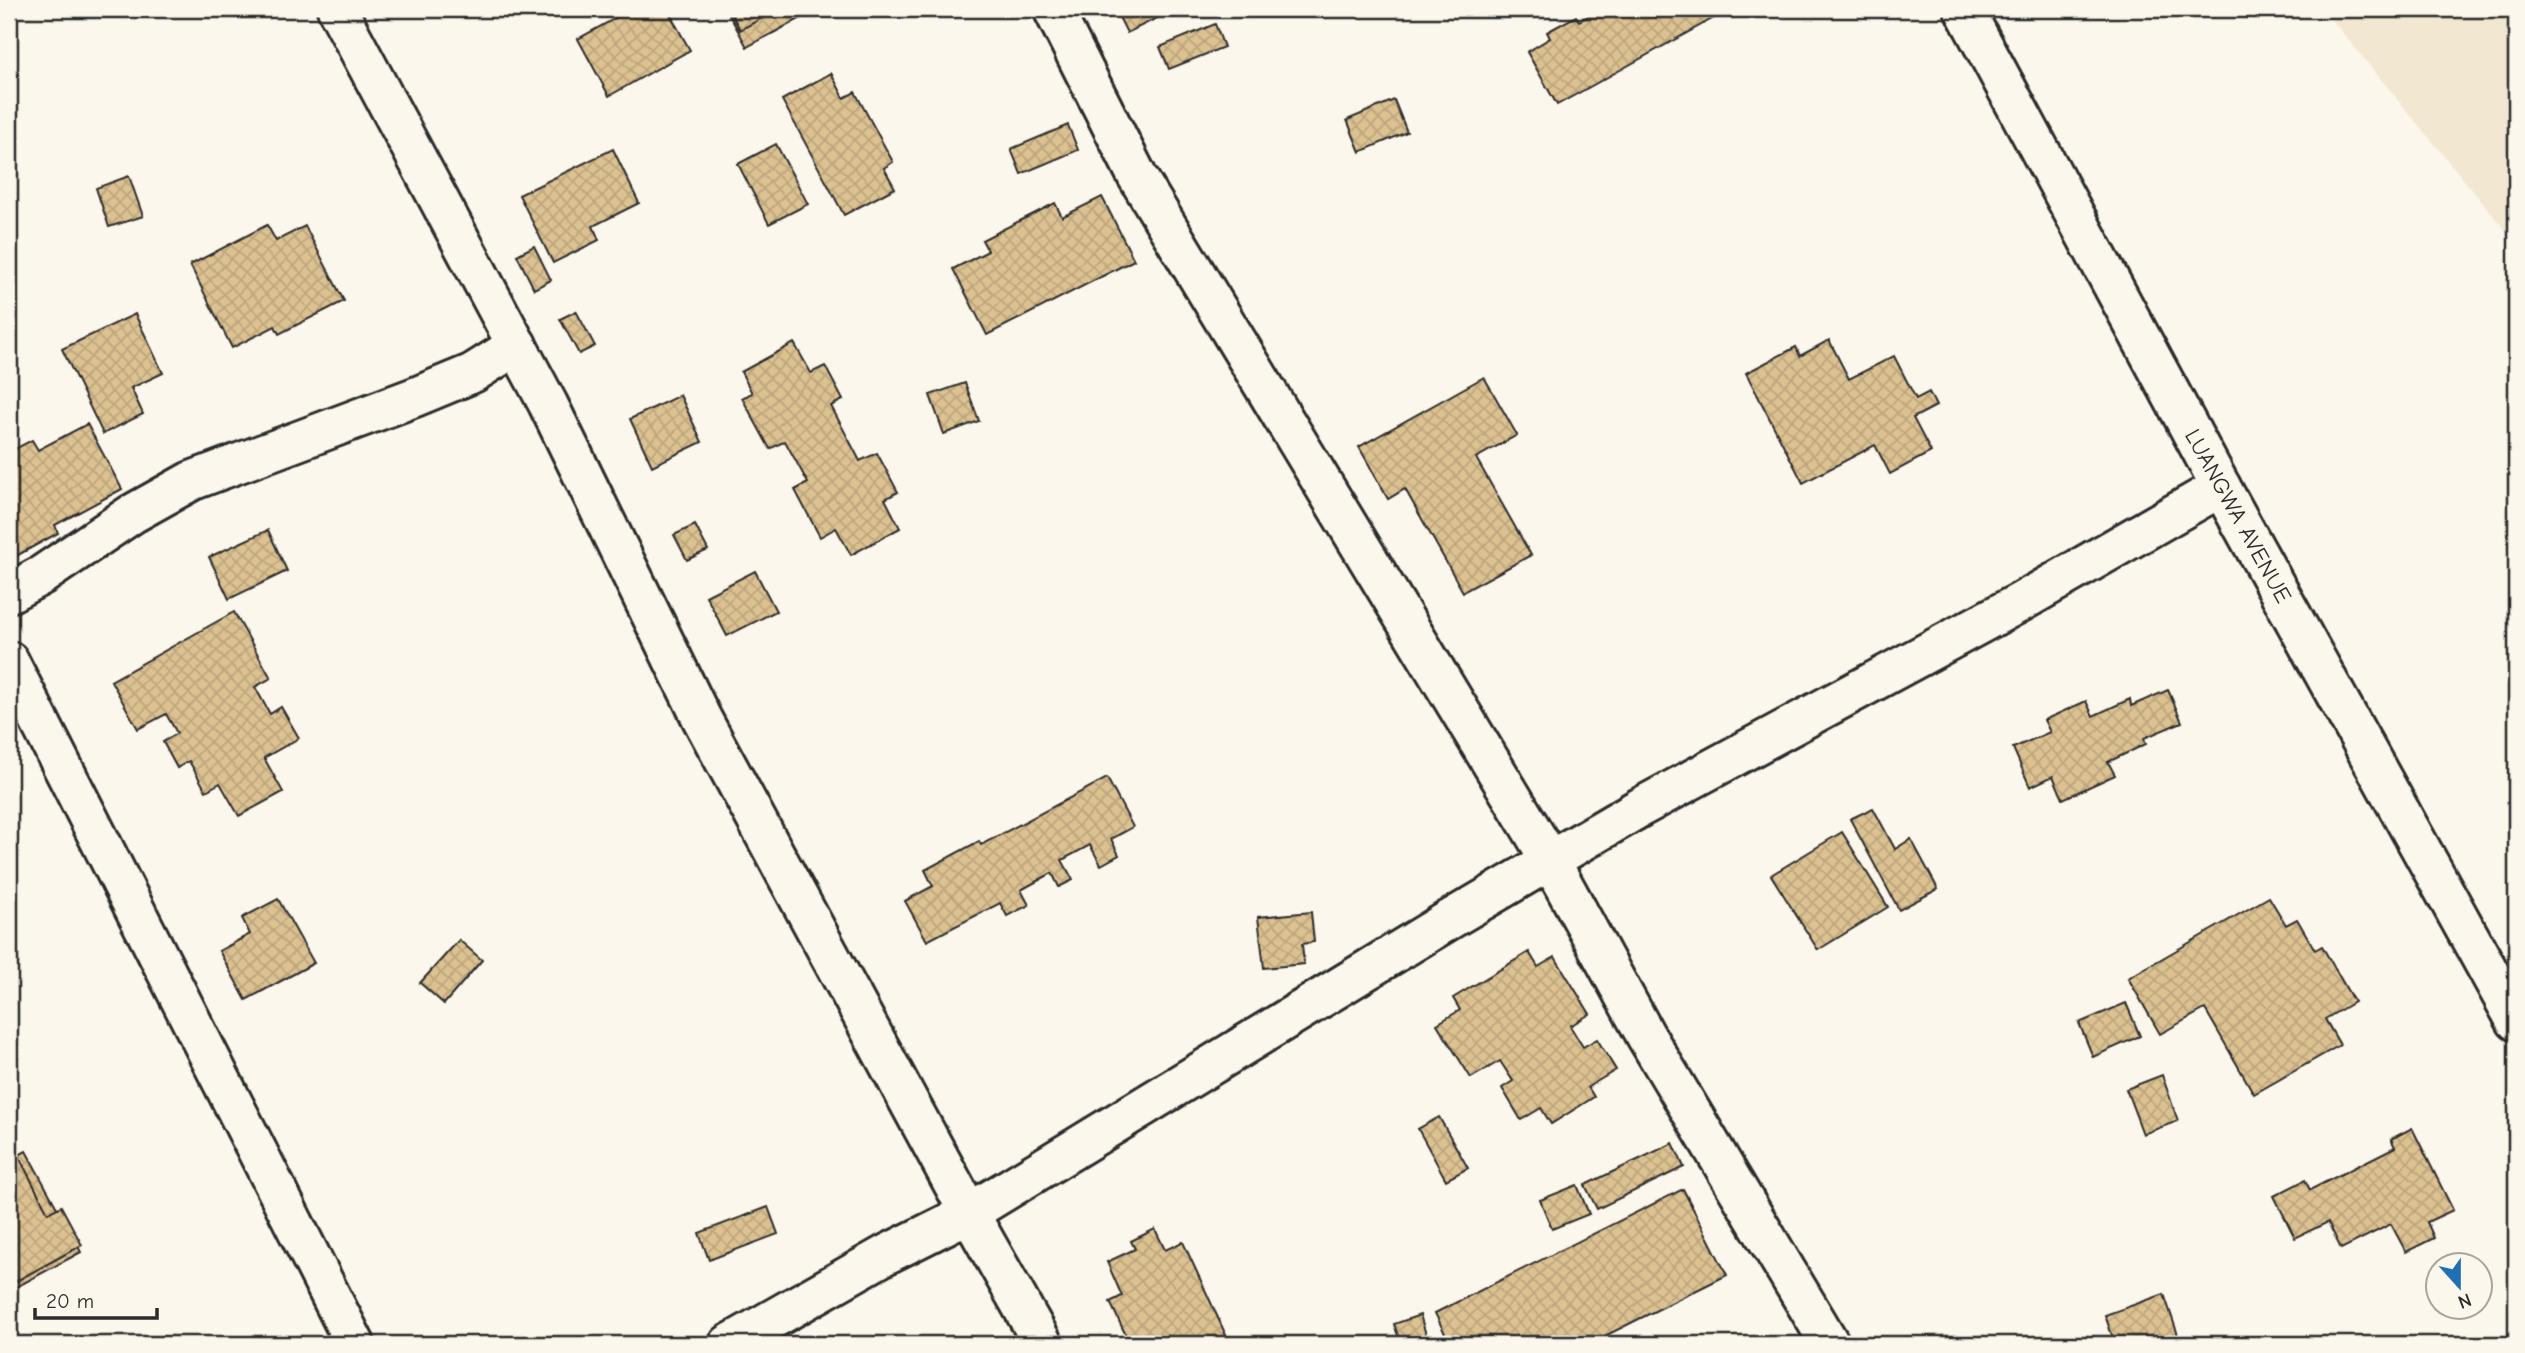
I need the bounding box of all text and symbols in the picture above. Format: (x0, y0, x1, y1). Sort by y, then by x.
street label: LUANGWA AVENUE (2179, 424, 2297, 608)
north arrow (2424, 1252, 2494, 1322)
scale bar (35, 1276, 158, 1320)
text: N (2455, 1288, 2474, 1313)
text: 20 m (46, 1289, 94, 1313)

